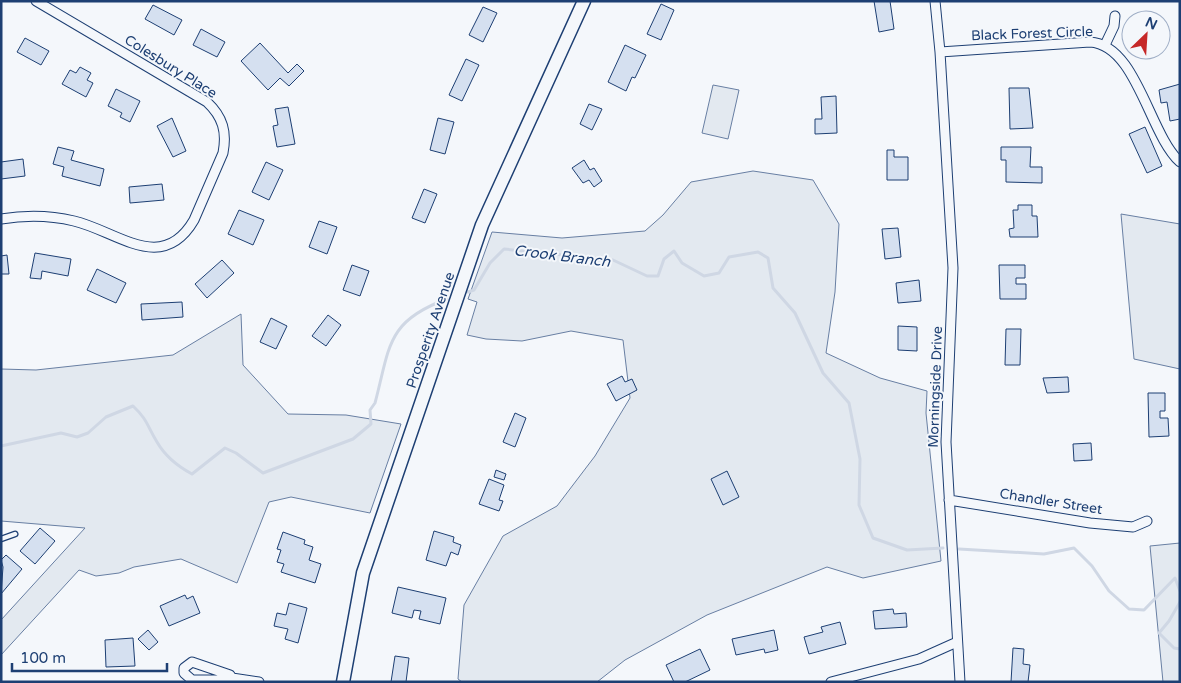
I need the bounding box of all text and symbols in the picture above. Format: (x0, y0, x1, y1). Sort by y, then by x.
north arrow (1121, 10, 1171, 60)
text: N (1143, 14, 1160, 34)
street label: Black Forest Circle (971, 23, 1093, 44)
street label: Colesbury Place (121, 31, 220, 102)
water label: Crook Branch (513, 241, 612, 271)
street label: Prosperity Avenue (403, 270, 458, 391)
street label: Morningside Drive (925, 326, 946, 448)
street label: Chandler Street (998, 485, 1104, 518)
scale bar (12, 640, 168, 672)
text: 100 m (20, 649, 66, 667)

